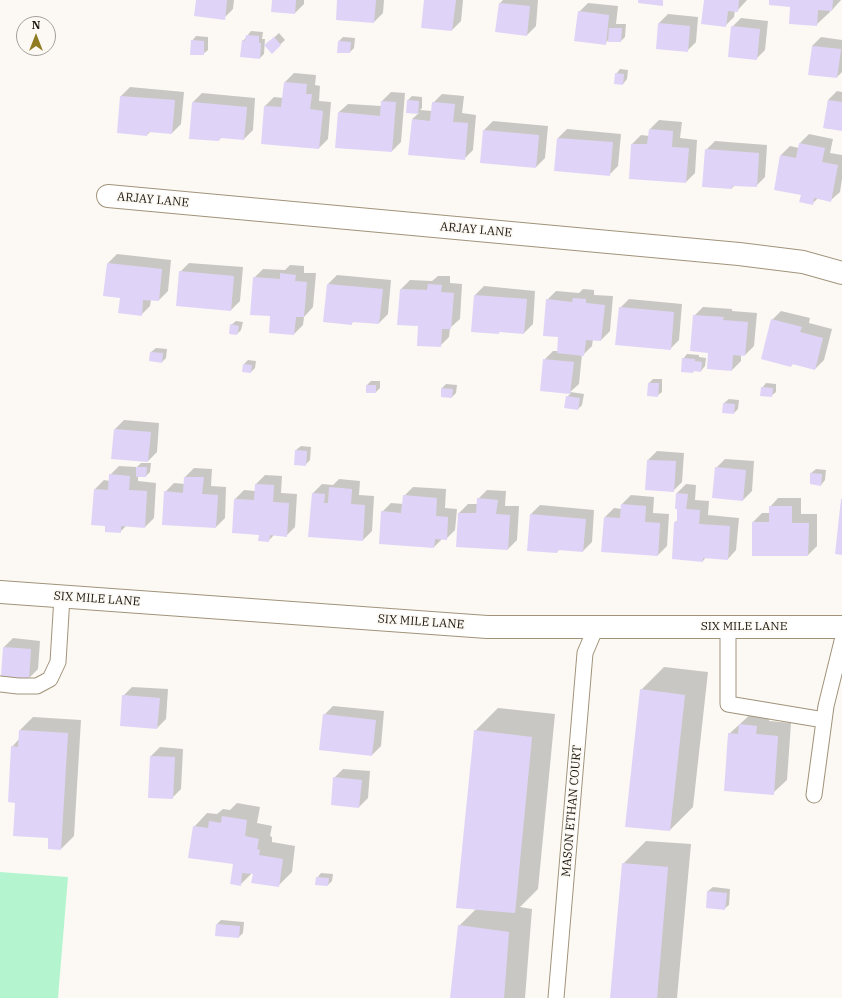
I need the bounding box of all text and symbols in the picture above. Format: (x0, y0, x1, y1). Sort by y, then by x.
north arrow (16, 16, 56, 56)
text: N (32, 18, 40, 32)
street label: ARJAY LANE (116, 190, 190, 210)
street label: ARJAY LANE (439, 220, 513, 240)
street label: SIX MILE LANE (53, 589, 141, 609)
street label: SIX MILE LANE (377, 612, 465, 632)
street label: SIX MILE LANE (701, 620, 787, 634)
street label: MASON ETHAN COURT (559, 744, 585, 878)

